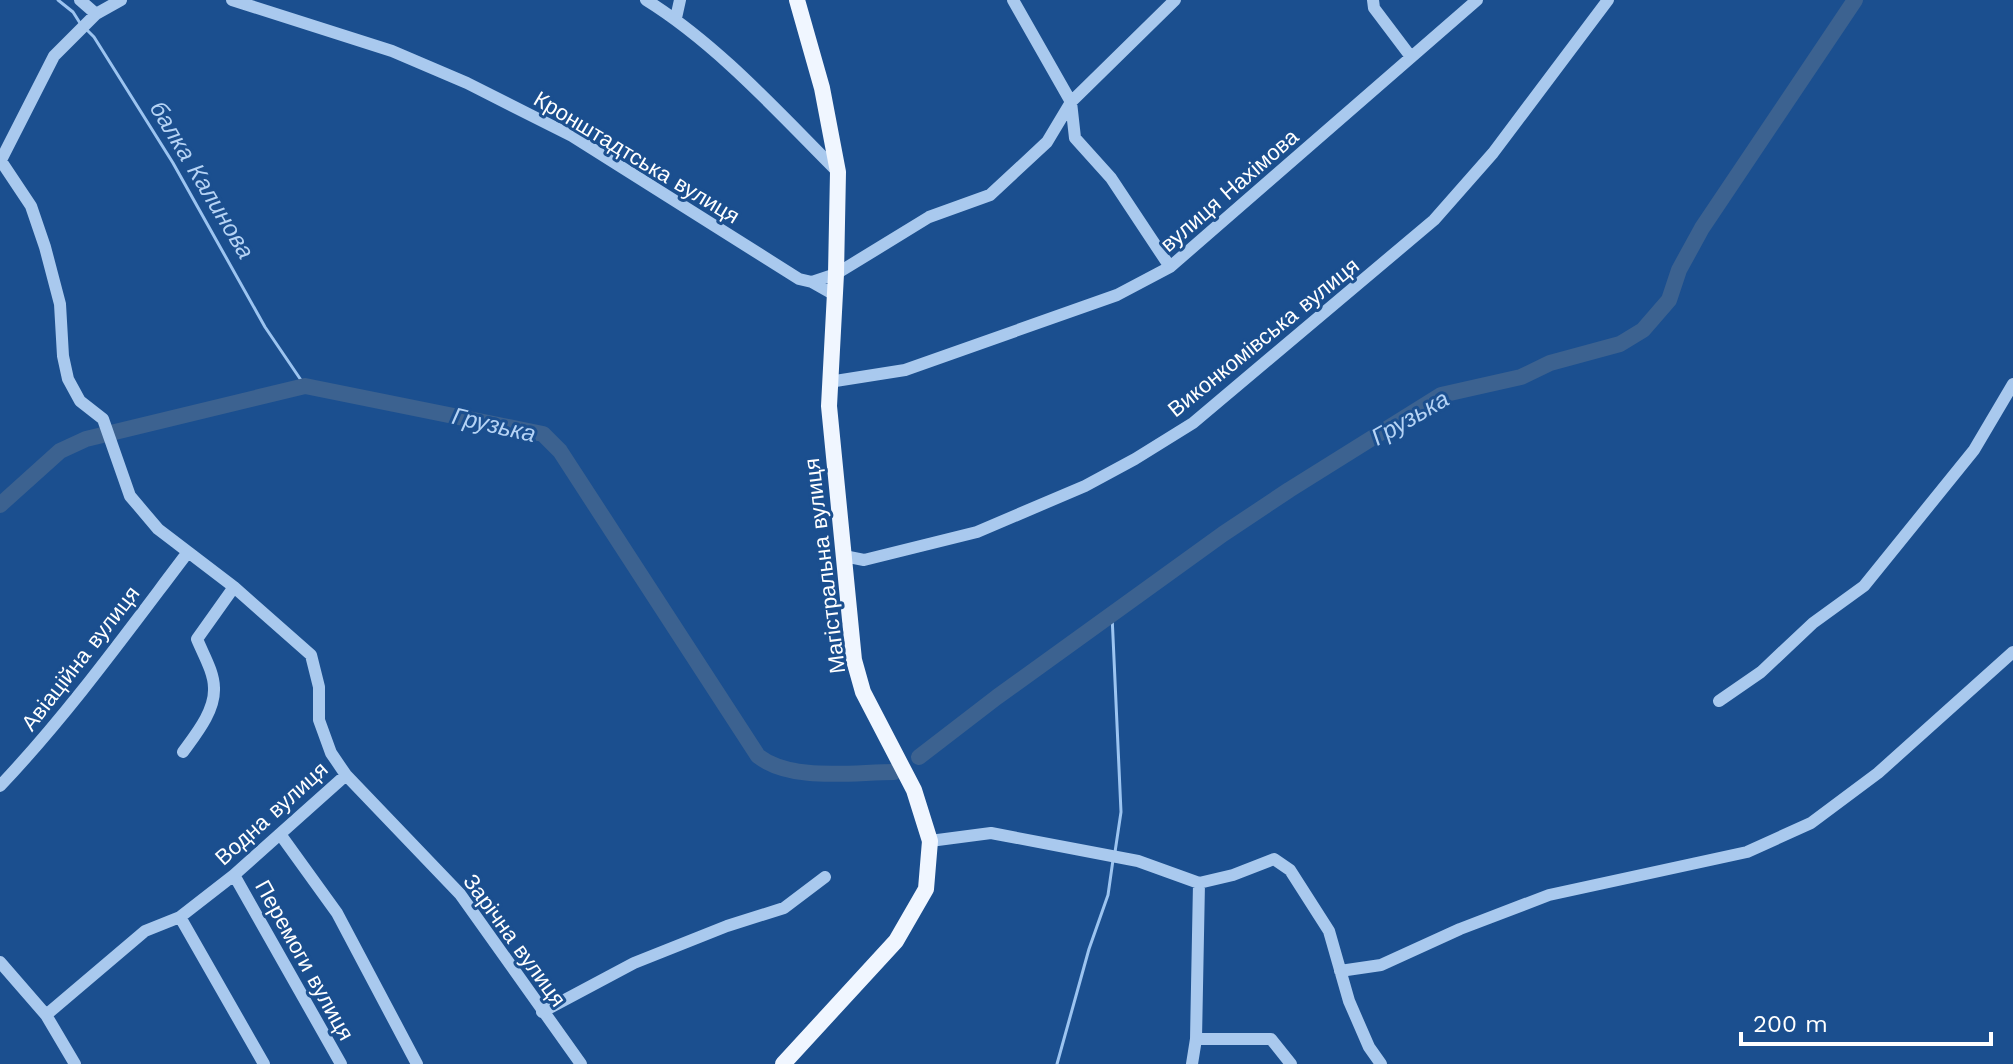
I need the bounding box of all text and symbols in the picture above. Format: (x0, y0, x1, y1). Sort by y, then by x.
street label: Кронштадтська вулиця (529, 86, 744, 229)
water label: балка Калинова (144, 96, 260, 264)
street label: вулиця Нахімова (1155, 123, 1304, 257)
street label: Виконкомівська вулиця (1163, 253, 1364, 422)
water label: Грузька (1366, 385, 1454, 451)
water label: Грузька (449, 402, 539, 448)
street label: Магістральна вулиця (799, 457, 850, 675)
street label: Авіаційна вулиця (16, 581, 145, 736)
street label: Водна вулиця (210, 756, 333, 870)
street label: Зарічна вулиця (458, 869, 571, 1011)
street label: Перемоги вулиця (250, 876, 359, 1045)
scale bar (1741, 996, 1991, 1046)
text: 200 m (1753, 1010, 1828, 1038)

